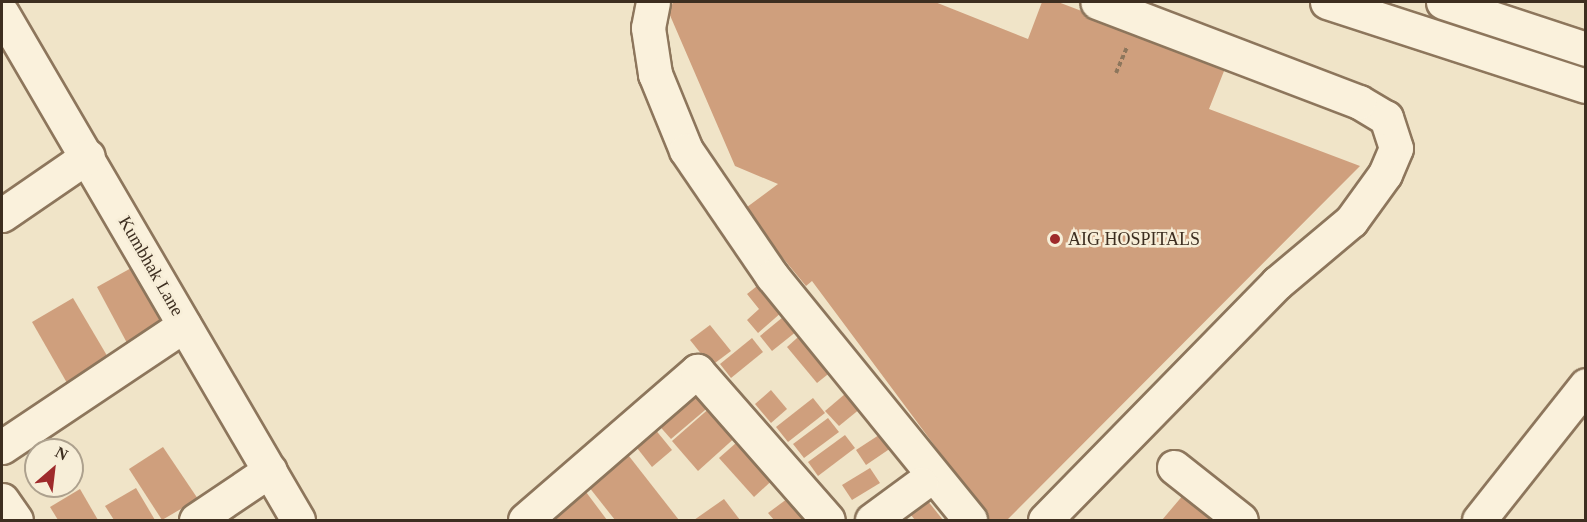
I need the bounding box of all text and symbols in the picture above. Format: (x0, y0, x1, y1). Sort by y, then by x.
street label: Kumbhak Lane (114, 212, 188, 320)
place label: AIG HOSPITALS (1068, 228, 1200, 250)
marker: AIG HOSPITALS (1046, 230, 1064, 248)
north arrow (24, 438, 84, 498)
text: N (53, 443, 71, 464)

